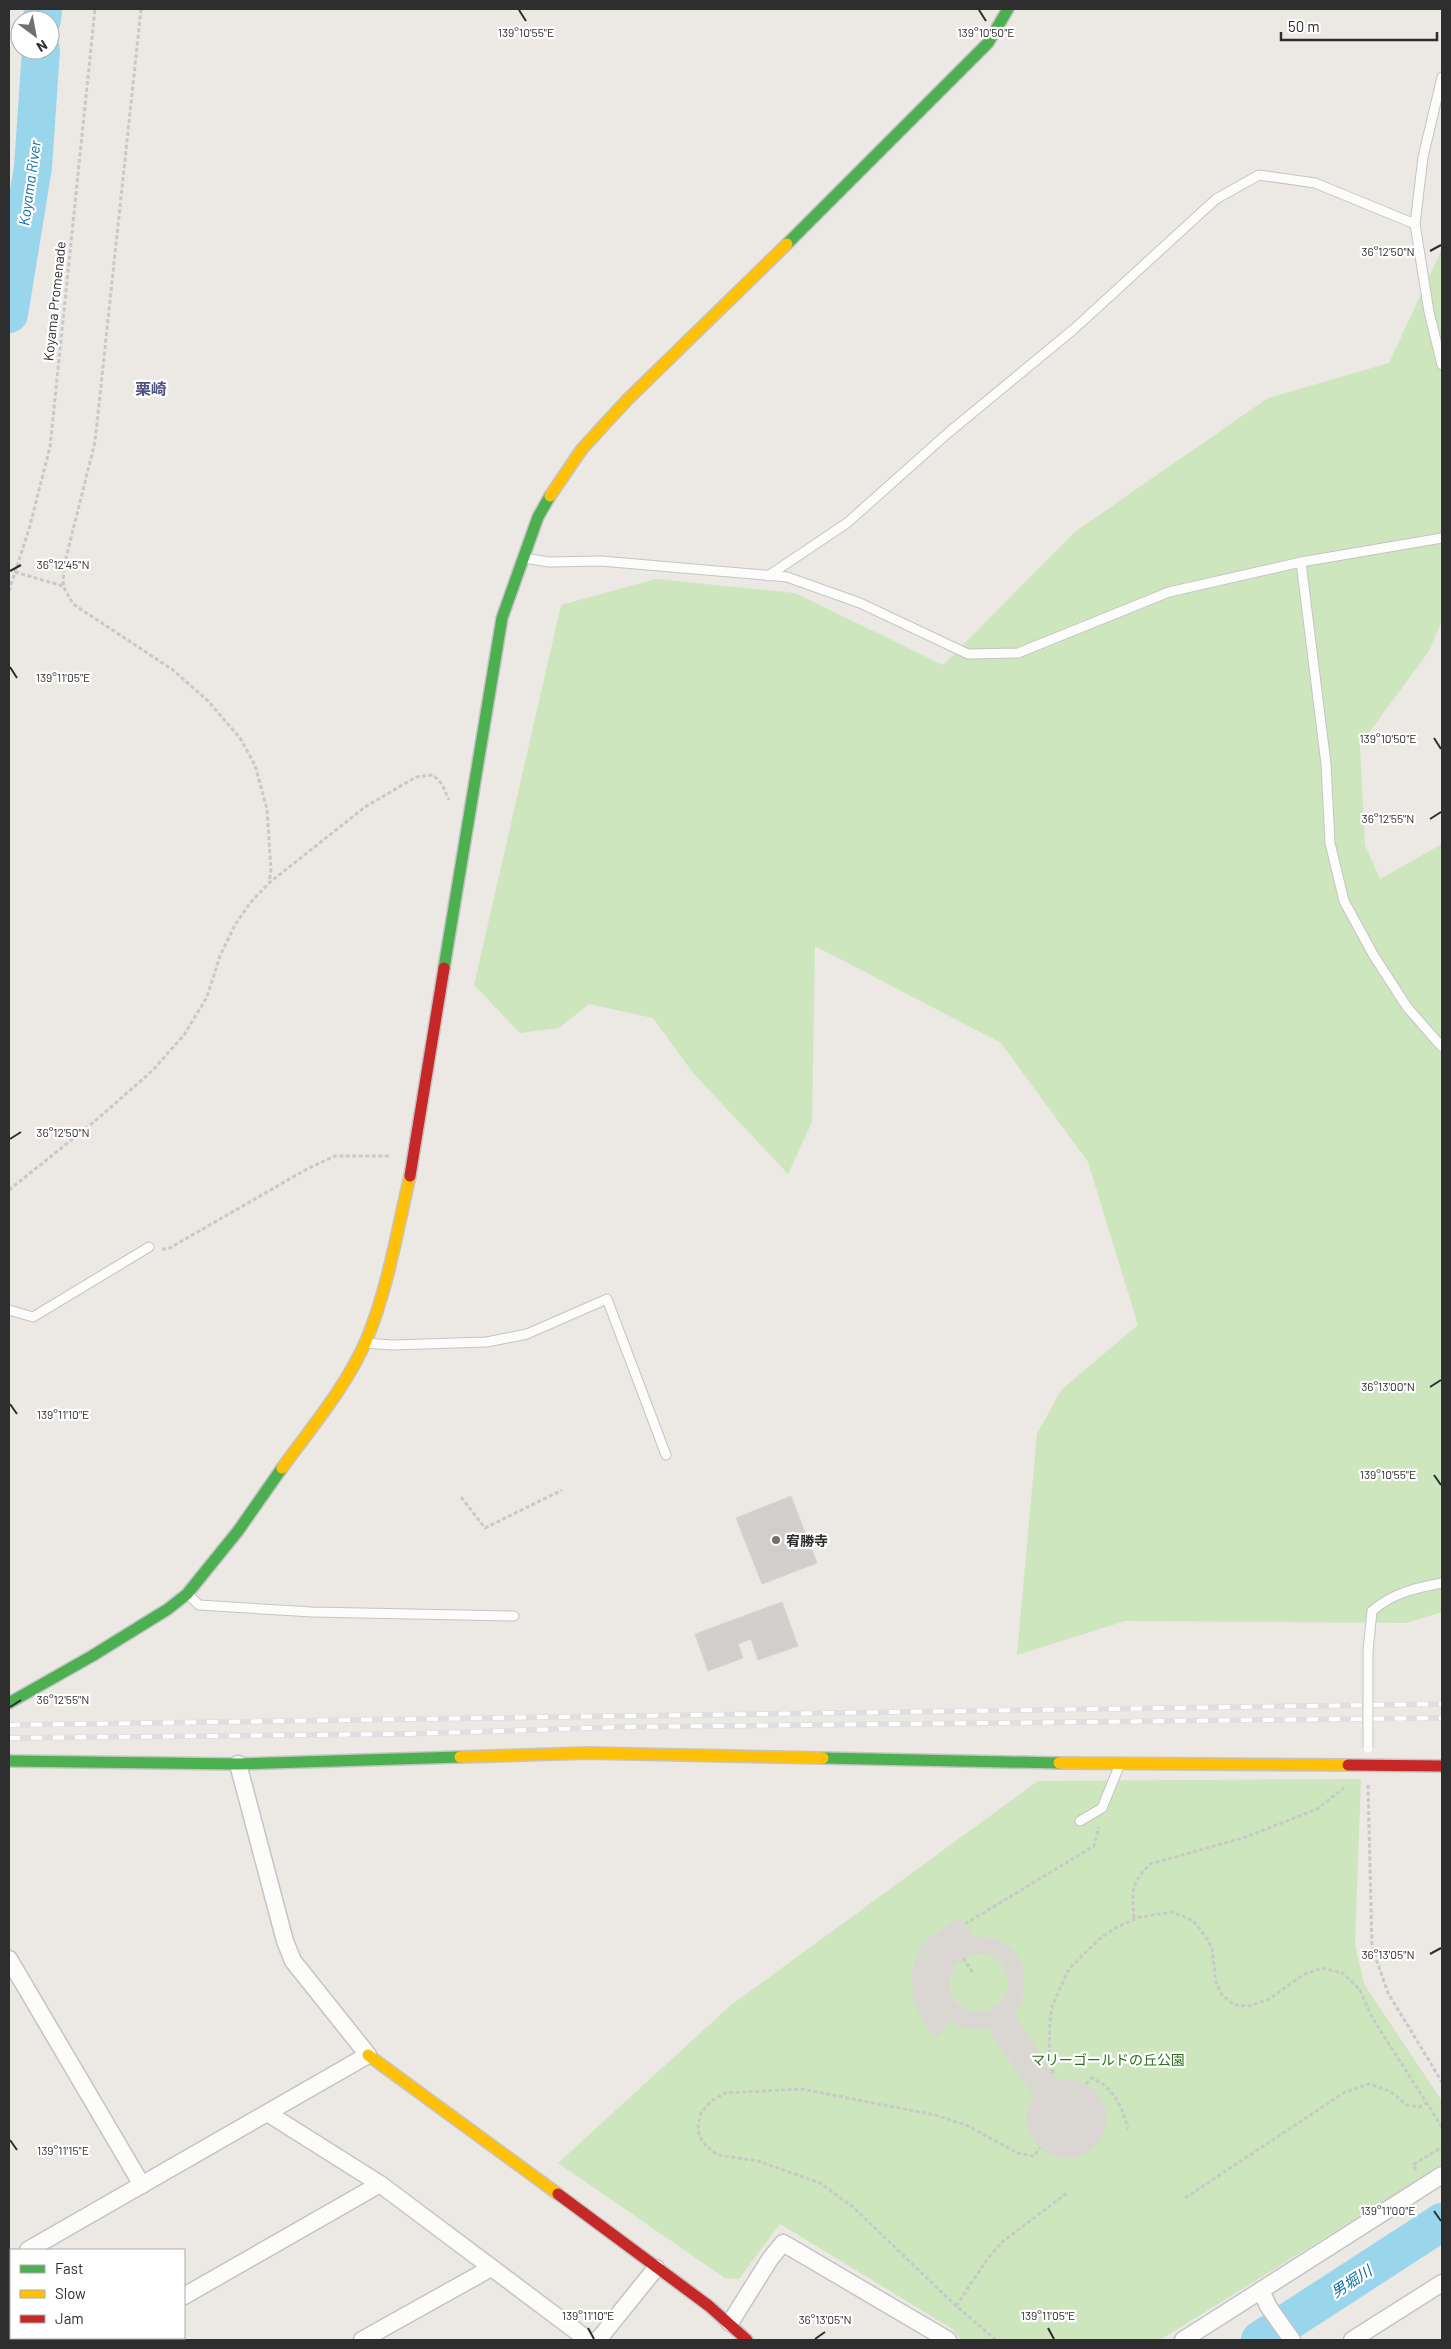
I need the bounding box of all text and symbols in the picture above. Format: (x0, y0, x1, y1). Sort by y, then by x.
north arrow (10, 10, 60, 60)
scale bar (1281, 10, 1437, 42)
text: 50 m (1288, 17, 1320, 35)
text: 139°10'55"E (498, 25, 554, 39)
text: 139°10'50"E (957, 25, 1015, 39)
text: N (34, 37, 51, 56)
water label: Koyama River (14, 139, 44, 227)
street label: Koyama Promenade (39, 240, 69, 362)
text: 36°12'50"N (1361, 244, 1415, 258)
district label: 栗崎 (135, 379, 167, 398)
text: 36°12'45"N (36, 557, 90, 571)
text: 139°11'05"E (36, 670, 90, 684)
text: 139°10'50"E (1359, 731, 1417, 745)
text: 36°12'55"N (1362, 811, 1414, 825)
text: 36°12'50"N (36, 1125, 90, 1139)
text: 36°13'00"N (1361, 1379, 1415, 1393)
text: 139°11'10"E (37, 1407, 89, 1421)
text: 139°10'55"E (1360, 1467, 1416, 1481)
place label: 宥勝寺 (786, 1532, 828, 1549)
marker: 宥勝寺 (770, 1534, 782, 1546)
text: 36°12'55"N (37, 1692, 89, 1706)
text: 36°13'05"N (1361, 1947, 1415, 1961)
park label: マリーゴールドの丘公園 (1031, 2051, 1185, 2068)
text: 139°11'15"E (37, 2143, 89, 2157)
text: 139°11'00"E (1360, 2203, 1416, 2217)
legend (10, 2249, 185, 2339)
text: Fast (55, 2259, 83, 2277)
water label: 男堀川 (1327, 2260, 1376, 2301)
text: Slow (55, 2284, 86, 2302)
text: 139°11'10"E (562, 2308, 614, 2322)
text: 139°11'05"E (1021, 2308, 1075, 2322)
text: Jam (55, 2309, 84, 2327)
text: 36°13'05"N (798, 2312, 852, 2326)

